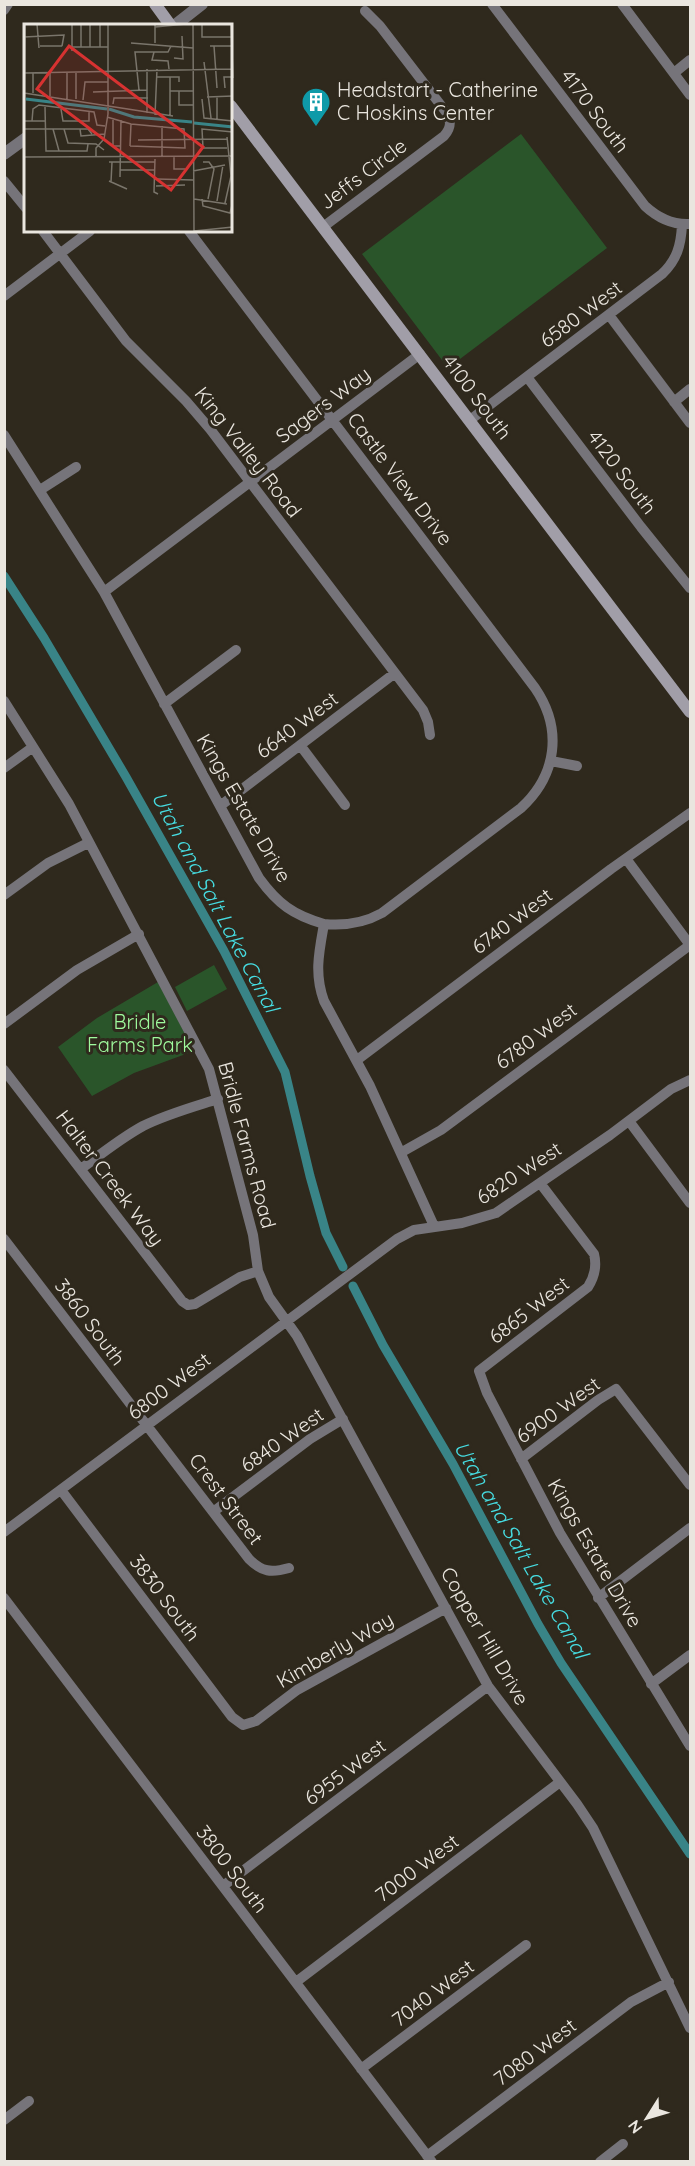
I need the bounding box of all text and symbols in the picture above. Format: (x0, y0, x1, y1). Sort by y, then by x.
inset map (24, 24, 232, 232)
street label: 4170 South (556, 64, 635, 157)
place label: Headstart - Catherine C Hoskins Center (337, 77, 538, 125)
building icon: Headstart - Catherine C Hoskins Center (300, 86, 332, 128)
street label: Jeffs Circle (314, 133, 411, 214)
street label: 6580 West (535, 275, 627, 353)
street label: 4100 South (437, 349, 517, 444)
street label: Sagers Way (270, 361, 375, 448)
street label: King Valley Road (190, 381, 307, 522)
street label: Castle View Drive (342, 407, 459, 550)
street label: 4120 South (583, 425, 662, 519)
street label: 6640 West (251, 686, 343, 764)
street label: Kings Estate Drive (192, 729, 297, 887)
water label: Utah and Salt Lake Canal (147, 787, 286, 1018)
street label: 6740 West (466, 882, 557, 959)
street label: 6780 West (490, 997, 582, 1074)
park label: Bridle Farms Park (87, 1009, 193, 1057)
street label: Bridle Farms Road (213, 1059, 282, 1231)
street label: Halter Creek Way (51, 1105, 170, 1251)
street label: 6820 West (471, 1136, 566, 1209)
street label: 6865 West (483, 1270, 574, 1349)
street label: 3860 South (50, 1273, 131, 1370)
street label: 6800 West (122, 1346, 215, 1425)
street label: 6900 West (511, 1371, 605, 1448)
street label: 6840 West (235, 1402, 328, 1477)
water label: Utah and Salt Lake Canal (449, 1436, 596, 1665)
street label: Crest Street (184, 1448, 269, 1549)
street label: Kings Estate Drive (543, 1474, 648, 1632)
street label: 3830 South (125, 1549, 206, 1646)
street label: Copper Hill Drive (436, 1562, 535, 1709)
street label: Kimberly Way (272, 1606, 398, 1693)
street label: 6955 West (299, 1733, 391, 1810)
street label: 3800 South (191, 1820, 273, 1918)
street label: 7000 West (370, 1828, 463, 1907)
street label: 7040 West (387, 1953, 479, 2032)
street label: 7080 West (489, 2012, 581, 2091)
north arrow (617, 2088, 677, 2148)
text: N (623, 2116, 647, 2138)

